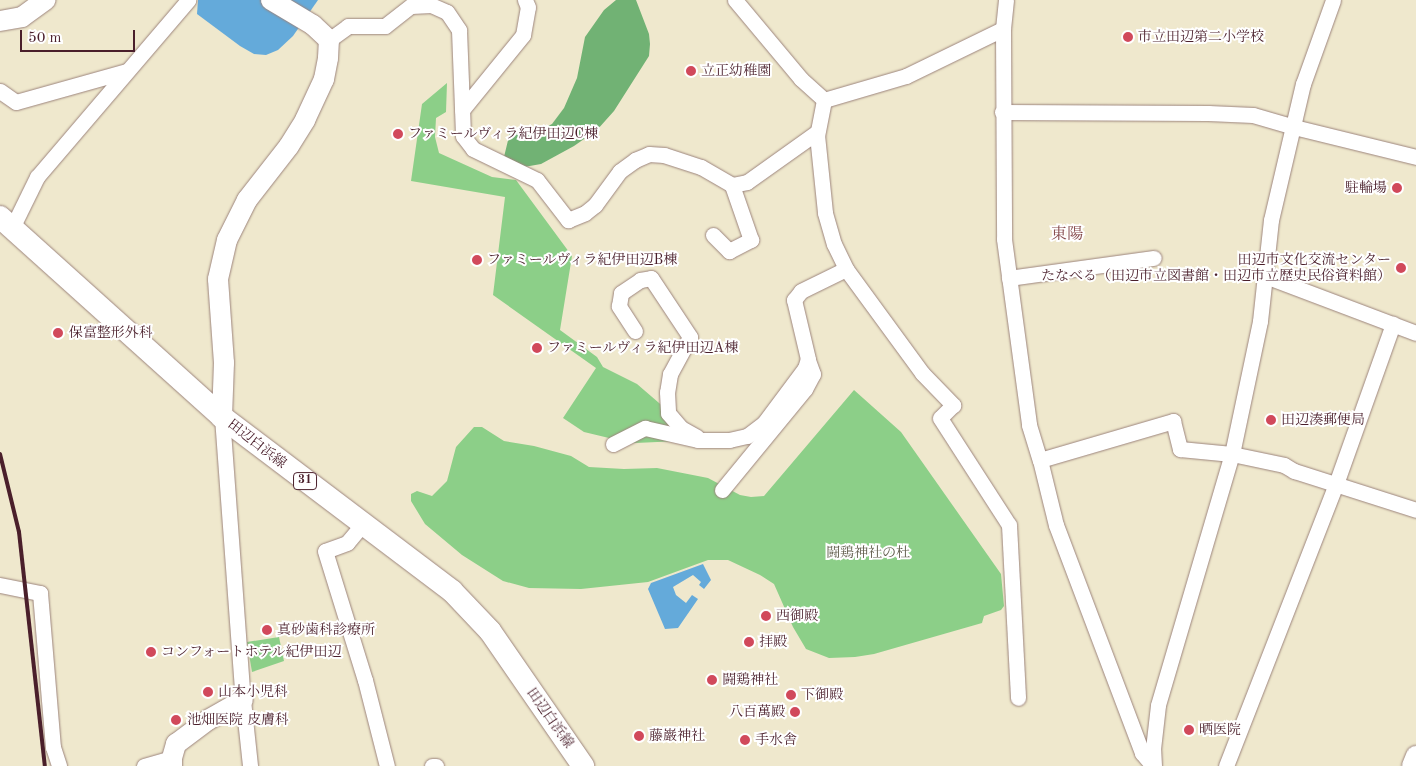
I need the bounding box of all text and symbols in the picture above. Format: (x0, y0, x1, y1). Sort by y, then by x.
scale bar (22, 20, 138, 52)
place label: 市立田辺第二小学校 (1138, 29, 1264, 45)
text: 50 m (28, 31, 62, 46)
marker: 市立田辺第二小学校 (1122, 31, 1134, 43)
place label: 立正幼稚園 (701, 63, 771, 79)
marker: 立正幼稚園 (685, 65, 697, 77)
place label: ファミールヴィラ紀伊田辺C棟 (408, 126, 599, 142)
marker: ファミールヴィラ紀伊田辺C棟 (392, 128, 404, 140)
place label: 駐輪場 (1345, 180, 1387, 196)
marker: 駐輪場 (1391, 182, 1403, 194)
district label: 東陽 (1051, 225, 1083, 245)
place label: ファミールヴィラ紀伊田辺B棟 (487, 252, 679, 268)
place label: 田辺市文化交流センター たなべる（田辺市立図書館・田辺市立歴史民俗資料館） (1041, 252, 1391, 284)
marker: ファミールヴィラ紀伊田辺B棟 (471, 254, 483, 266)
marker: 田辺市文化交流センター たなべる（田辺市立図書館・田辺市立歴史民俗資料館） (1395, 262, 1407, 274)
place label: 保富整形外科 (69, 325, 153, 341)
marker: 保富整形外科 (51, 326, 65, 340)
place label: ファミールヴィラ紀伊田辺A棟 (547, 340, 740, 356)
marker: ファミールヴィラ紀伊田辺A棟 (531, 342, 543, 354)
place label: 田辺湊郵便局 (1281, 412, 1365, 428)
marker: 田辺湊郵便局 (1265, 414, 1277, 426)
street label: 田辺白浜線 (224, 416, 290, 472)
road number: 31 (292, 472, 318, 491)
park label: 闘鶏神社の杜 (826, 545, 910, 561)
place label: 西御殿 (776, 608, 818, 624)
marker: 西御殿 (760, 610, 772, 622)
place label: 真砂歯科診療所 (277, 622, 375, 638)
marker: 真砂歯科診療所 (261, 624, 273, 636)
place label: 拝殿 (759, 634, 787, 650)
marker: 拝殿 (743, 636, 755, 648)
place label: コンフォートホテル紀伊田辺 (161, 644, 343, 660)
marker: コンフォートホテル紀伊田辺 (145, 646, 157, 658)
place label: 闘鶏神社 (722, 672, 778, 688)
marker: 闘鶏神社 (706, 674, 718, 686)
place label: 山本小児科 (218, 684, 288, 700)
street label: 田辺白浜線 (523, 685, 577, 751)
marker: 山本小児科 (202, 686, 214, 698)
place label: 下御殿 (801, 687, 843, 703)
marker: 下御殿 (785, 689, 797, 701)
place label: 八百萬殿 (729, 704, 785, 720)
marker: 八百萬殿 (789, 706, 801, 718)
place label: 池畑医院 皮膚科 (187, 712, 289, 728)
marker: 池畑医院 皮膚科 (169, 713, 183, 727)
place label: 晒医院 (1199, 722, 1241, 738)
marker: 晒医院 (1183, 724, 1195, 736)
place label: 藤巌神社 (649, 728, 705, 744)
marker: 藤巌神社 (633, 730, 645, 742)
place label: 手水舎 (755, 732, 797, 748)
marker: 手水舎 (739, 734, 751, 746)

